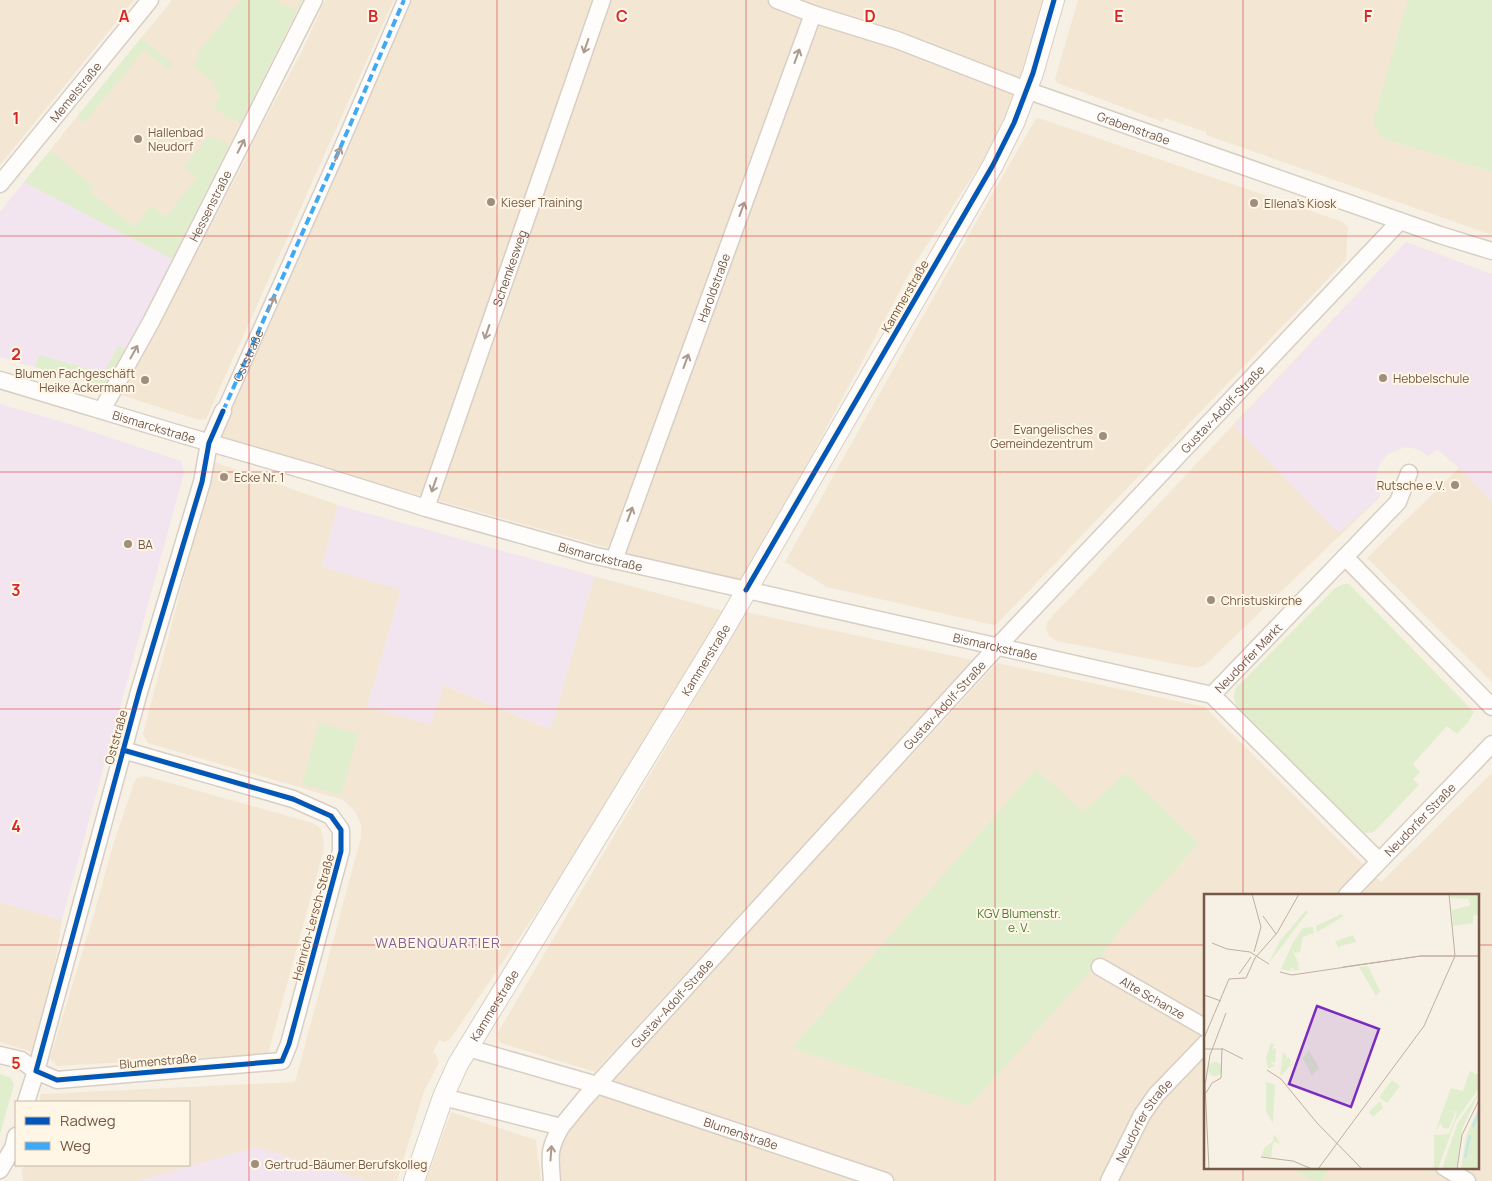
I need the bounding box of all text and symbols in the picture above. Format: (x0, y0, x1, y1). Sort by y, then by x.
text: A (119, 5, 130, 27)
text: B (368, 5, 378, 27)
text: C (616, 5, 628, 27)
text: D (864, 5, 876, 27)
text: E (1114, 5, 1124, 27)
text: F (1364, 5, 1373, 27)
one-way arrow (581, 38, 591, 54)
one-way arrow (793, 49, 802, 64)
street label: Memelstraße (46, 58, 105, 125)
text: 1 (12, 107, 20, 129)
street label: Grabenstraße (1095, 107, 1173, 148)
place label: Hallenbad Neudorf (148, 124, 203, 155)
marker: Hallenbad Neudorf (132, 133, 144, 145)
one-way arrow (236, 138, 246, 153)
one-way arrow (333, 147, 343, 162)
street label: Hessenstraße (185, 167, 235, 244)
place label: Kieser Training (501, 194, 582, 211)
place label: Ellena's Kiosk (1264, 195, 1337, 212)
marker: Kieser Training (485, 196, 497, 208)
marker: Ellena's Kiosk (1248, 197, 1260, 209)
one-way arrow (738, 201, 747, 217)
street label: Schemkesweg (488, 227, 530, 309)
street label: Haroldstraße (693, 251, 734, 324)
street label: Kammerstraße (877, 257, 933, 335)
one-way arrow (267, 296, 277, 311)
one-way arrow (482, 323, 491, 339)
street label: Oststraße (229, 326, 267, 384)
text: 2 (11, 343, 21, 365)
one-way arrow (130, 346, 140, 360)
one-way arrow (682, 354, 691, 370)
street label: Gustav-Adolf-Straße (1176, 361, 1268, 457)
place label: Blumen Fachgeschäft Heike Ackermann (15, 365, 135, 396)
place label: Hebbelschule (1393, 370, 1469, 387)
marker: Hebbelschule (1377, 372, 1389, 384)
marker: Blumen Fachgeschäft Heike Ackermann (139, 374, 151, 386)
street label: Bismarckstraße (110, 406, 198, 447)
place label: Evangelisches Gemeindezentrum (990, 421, 1093, 452)
marker: Evangelisches Gemeindezentrum (1097, 430, 1109, 442)
place label: Ecke Nr. 1 (234, 469, 284, 486)
marker: Ecke Nr. 1 (218, 471, 230, 483)
one-way arrow (428, 477, 438, 493)
place label: Rutsche e.V. (1377, 477, 1445, 494)
marker: Rutsche e.V. (1449, 479, 1461, 491)
one-way arrow (626, 507, 635, 522)
place label: BA (138, 536, 153, 553)
street label: Bismarckstraße (557, 537, 644, 575)
marker: BA (122, 538, 134, 550)
text: 3 (11, 579, 21, 601)
place label: Christuskirche (1221, 592, 1302, 609)
marker: Christuskirche (1205, 594, 1217, 606)
street label: Neudorfer Markt (1211, 619, 1286, 696)
street label: Kammerstraße (677, 621, 734, 699)
street label: Bismarckstraße (952, 628, 1039, 664)
street label: Gustav-Adolf-Straße (899, 656, 989, 753)
street label: Oststraße (101, 708, 131, 766)
street label: Neudorfer Straße (1380, 779, 1459, 860)
text: 4 (11, 815, 21, 837)
street label: Heinrich-Lersch-Straße (288, 852, 338, 982)
inset map (1204, 894, 1480, 1168)
park label: KGV Blumenstr. e. V. (977, 905, 1061, 936)
district label: WABENQUARTIER (375, 933, 501, 952)
street label: Gustav-Adolf-Straße (627, 955, 717, 1051)
street label: Kammerstraße (465, 966, 522, 1044)
street label: Alte Schanze (1117, 972, 1188, 1023)
street label: Blumenstraße (119, 1049, 197, 1073)
text: 5 (11, 1052, 21, 1074)
street label: Neudorfer Straße (1111, 1075, 1176, 1165)
legend (15, 1101, 190, 1166)
text: Radweg (60, 1110, 116, 1131)
street label: Blumenstraße (702, 1113, 780, 1153)
text: Weg (60, 1135, 91, 1156)
one-way arrow (546, 1145, 556, 1161)
place label: Gertrud-Bäumer Berufskolleg (265, 1156, 427, 1173)
marker: Gertrud-Bäumer Berufskolleg (249, 1158, 261, 1170)

